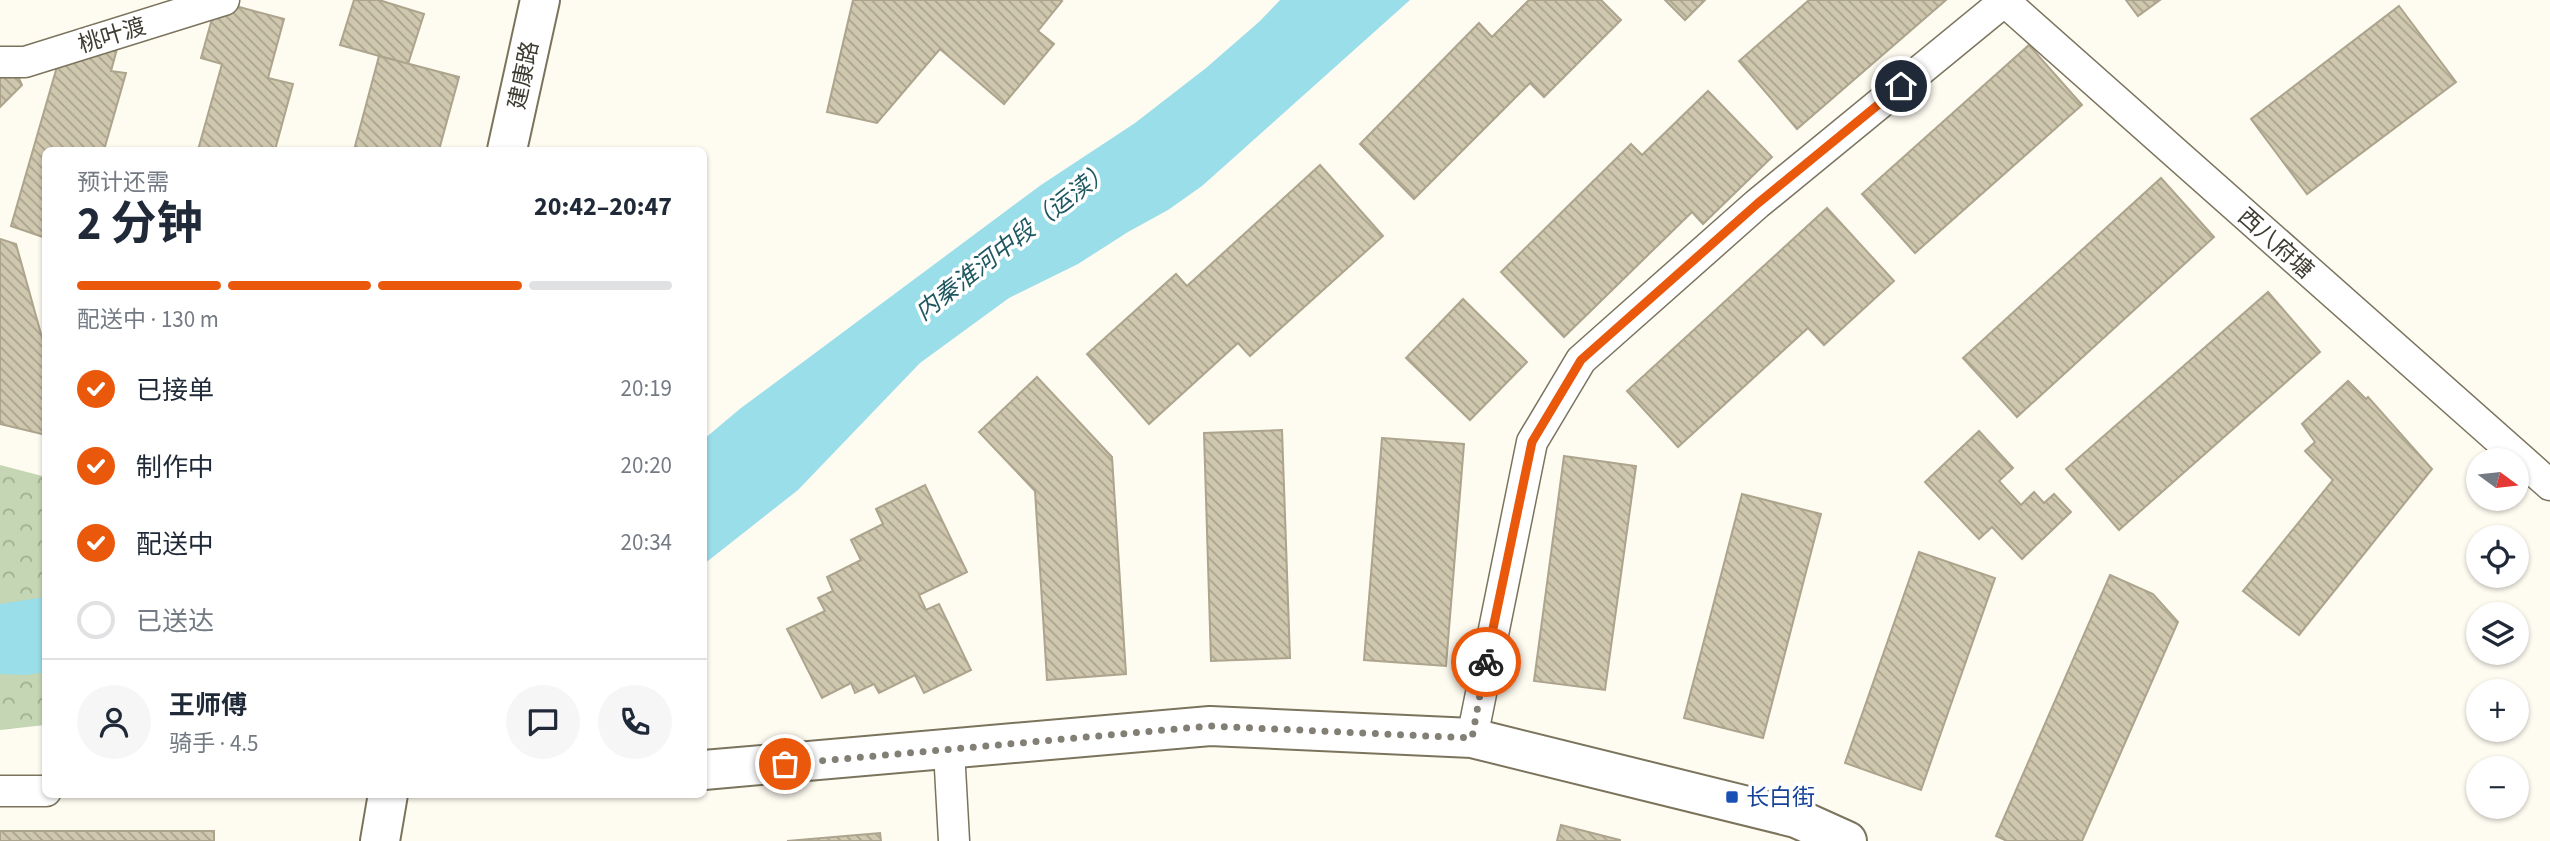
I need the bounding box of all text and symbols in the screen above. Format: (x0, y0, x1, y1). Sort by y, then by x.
street label: 桃叶渡 (74, 10, 150, 61)
street label: 建康路 (500, 38, 547, 112)
pin (1871, 56, 1931, 116)
icon: home (1882, 67, 1920, 105)
water label: 内秦淮河中段（运渎） (908, 154, 1119, 329)
text: 预计还需 (77, 166, 169, 199)
text: 20:42–20:47 (534, 188, 672, 225)
text: 2 分钟 (77, 192, 203, 257)
street label: 西八府塘 (2230, 200, 2321, 286)
text: 配送中 · 130 m (77, 303, 219, 336)
icon: check (77, 370, 115, 408)
text: 已接单 (136, 372, 214, 409)
text: 20:19 (621, 372, 672, 405)
icon: check (77, 447, 115, 485)
north arrow (2466, 448, 2529, 511)
map controls (2466, 448, 2529, 819)
text: 制作中 (136, 449, 214, 486)
text: 20:20 (621, 449, 672, 482)
icon: check (77, 524, 115, 562)
button: locate (2466, 525, 2529, 588)
text: 配送中 (136, 526, 214, 563)
text: 20:34 (621, 526, 672, 559)
button: layers (2466, 602, 2529, 665)
text: 已送达 (136, 603, 214, 640)
courier (1451, 627, 1521, 697)
icon: bike (1467, 643, 1505, 681)
button: + (2466, 679, 2529, 742)
button: person (77, 685, 151, 759)
button: chat (506, 685, 580, 759)
button: phone (598, 685, 672, 759)
text: 王师傅 (169, 687, 247, 724)
text: 骑手 · 4.5 (169, 727, 259, 760)
pin (755, 734, 815, 794)
icon: bag (766, 745, 804, 783)
button: − (2466, 756, 2529, 819)
place label: 长白街 (1746, 781, 1815, 814)
marker: 长白街 (1724, 789, 1740, 805)

